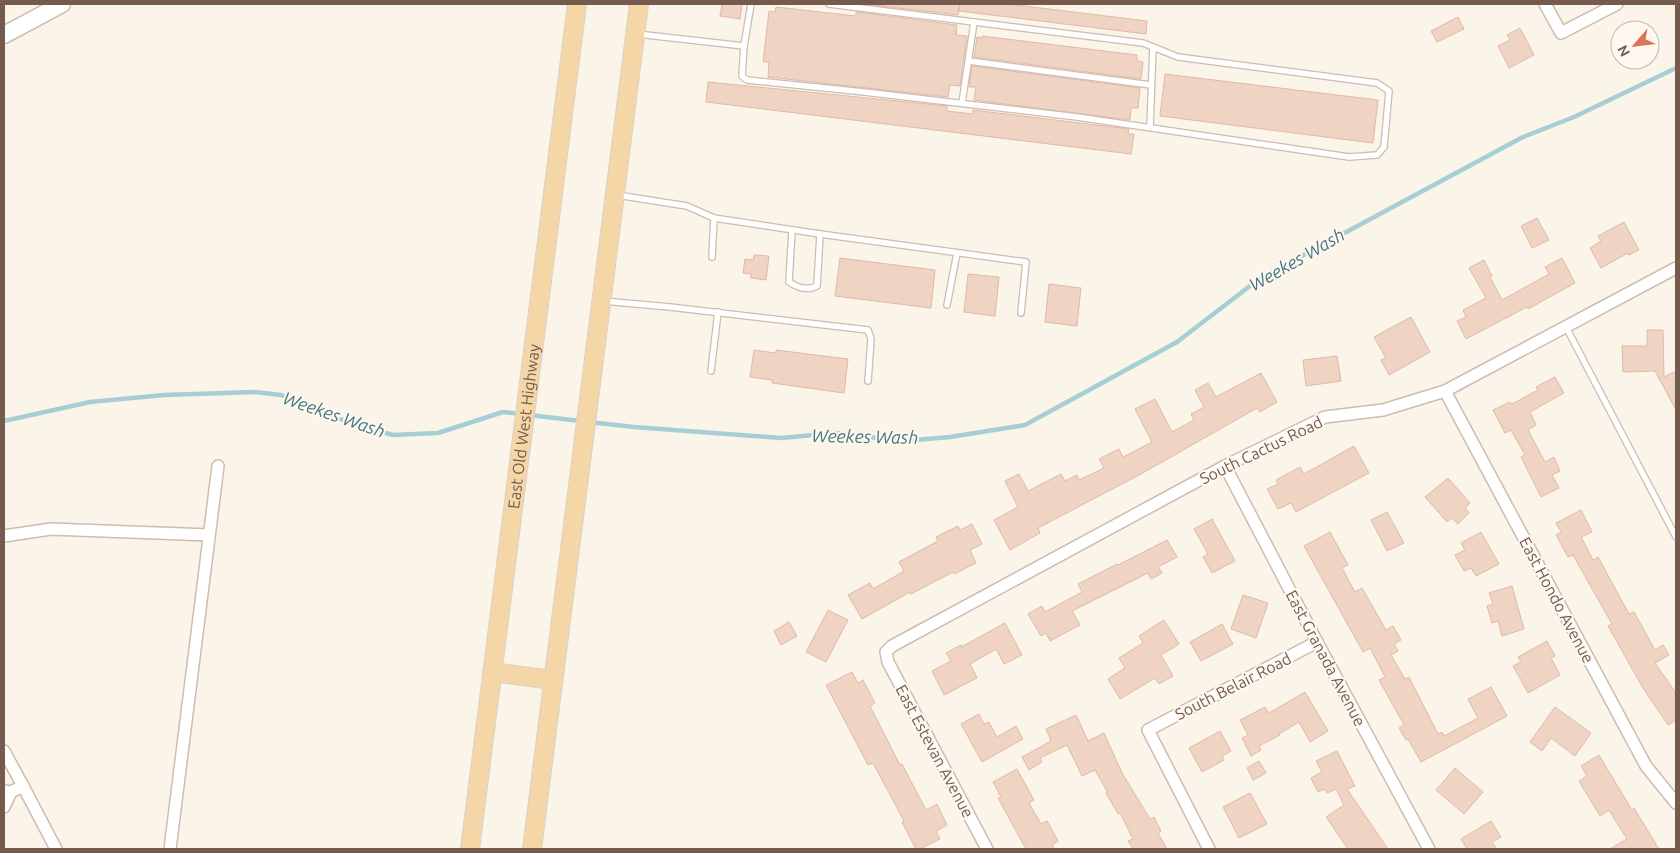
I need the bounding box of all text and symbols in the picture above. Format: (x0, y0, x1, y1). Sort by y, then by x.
north arrow (1610, 20, 1660, 70)
text: N (1614, 43, 1633, 59)
water label: Weekes Wash (1245, 224, 1348, 294)
street label: East Old West Highway (504, 343, 543, 510)
water label: Weekes Wash (281, 387, 388, 441)
street label: South Cactus Road (1197, 412, 1325, 488)
water label: Weekes Wash (812, 425, 918, 447)
street label: East Hondo Avenue (1516, 534, 1598, 666)
street label: East Granada Avenue (1282, 587, 1370, 729)
street label: South Belair Road (1172, 649, 1294, 723)
street label: East Estevan Avenue (892, 682, 978, 820)

